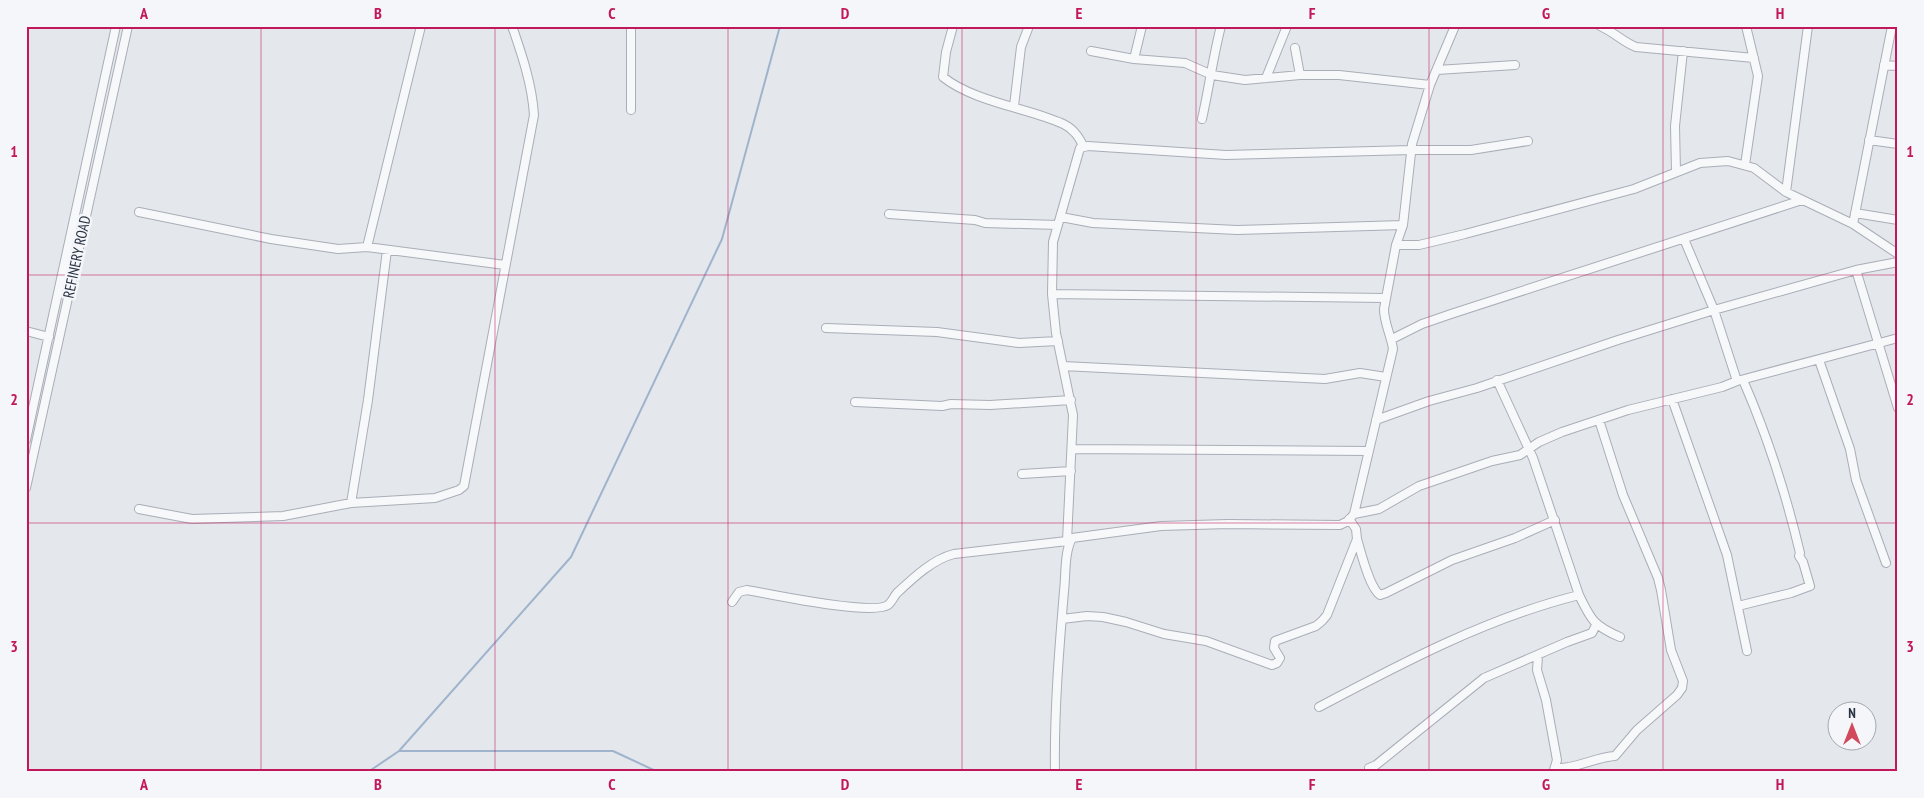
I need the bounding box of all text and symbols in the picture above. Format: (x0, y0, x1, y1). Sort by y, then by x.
text: A (139, 3, 149, 23)
text: B (374, 3, 382, 23)
text: C (608, 3, 616, 23)
text: D (841, 3, 850, 23)
text: E (1076, 3, 1083, 23)
text: F (1309, 3, 1316, 23)
text: G (1542, 3, 1550, 23)
text: H (1776, 3, 1784, 23)
text: 1 (10, 141, 18, 161)
text: 1 (1906, 141, 1914, 161)
street label: REFINERY ROAD (59, 214, 95, 300)
text: 2 (10, 389, 18, 409)
text: 2 (1906, 389, 1914, 409)
text: 3 (10, 636, 18, 656)
text: 3 (1906, 636, 1914, 656)
north arrow (1826, 700, 1876, 750)
text: N (1848, 704, 1856, 722)
text: A (139, 774, 149, 794)
text: B (374, 774, 382, 794)
text: C (608, 774, 616, 794)
text: D (841, 774, 850, 794)
text: E (1076, 774, 1083, 794)
text: F (1309, 774, 1316, 794)
text: G (1542, 774, 1550, 794)
text: H (1776, 774, 1784, 794)

